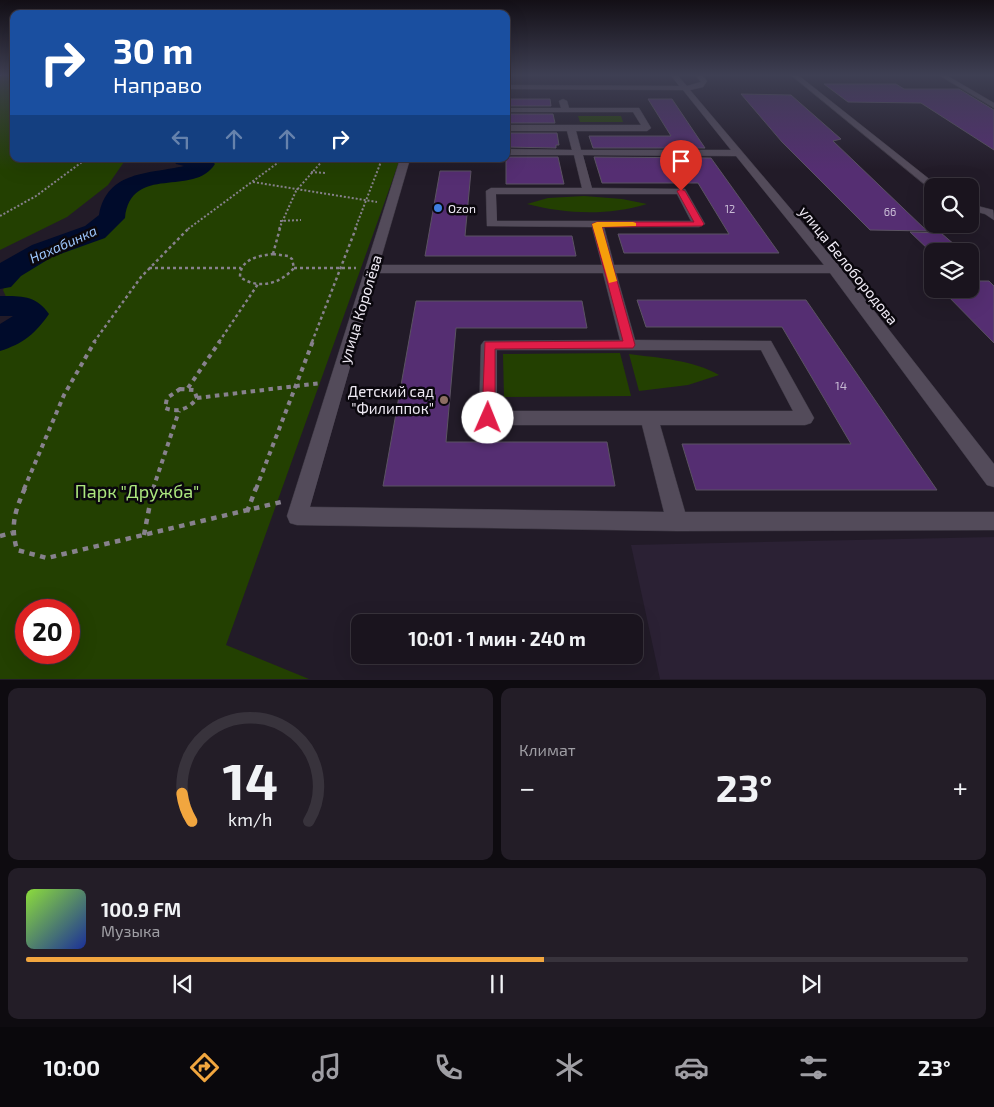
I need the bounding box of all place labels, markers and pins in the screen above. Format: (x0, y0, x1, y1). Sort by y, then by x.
pin (660, 140, 702, 191)
place label: Ozon (448, 201, 476, 215)
marker: Ozon (432, 202, 444, 214)
place label: Детский сад "Филиппок" (348, 382, 434, 417)
marker: Детский сад "Филиппок" (438, 394, 450, 406)

